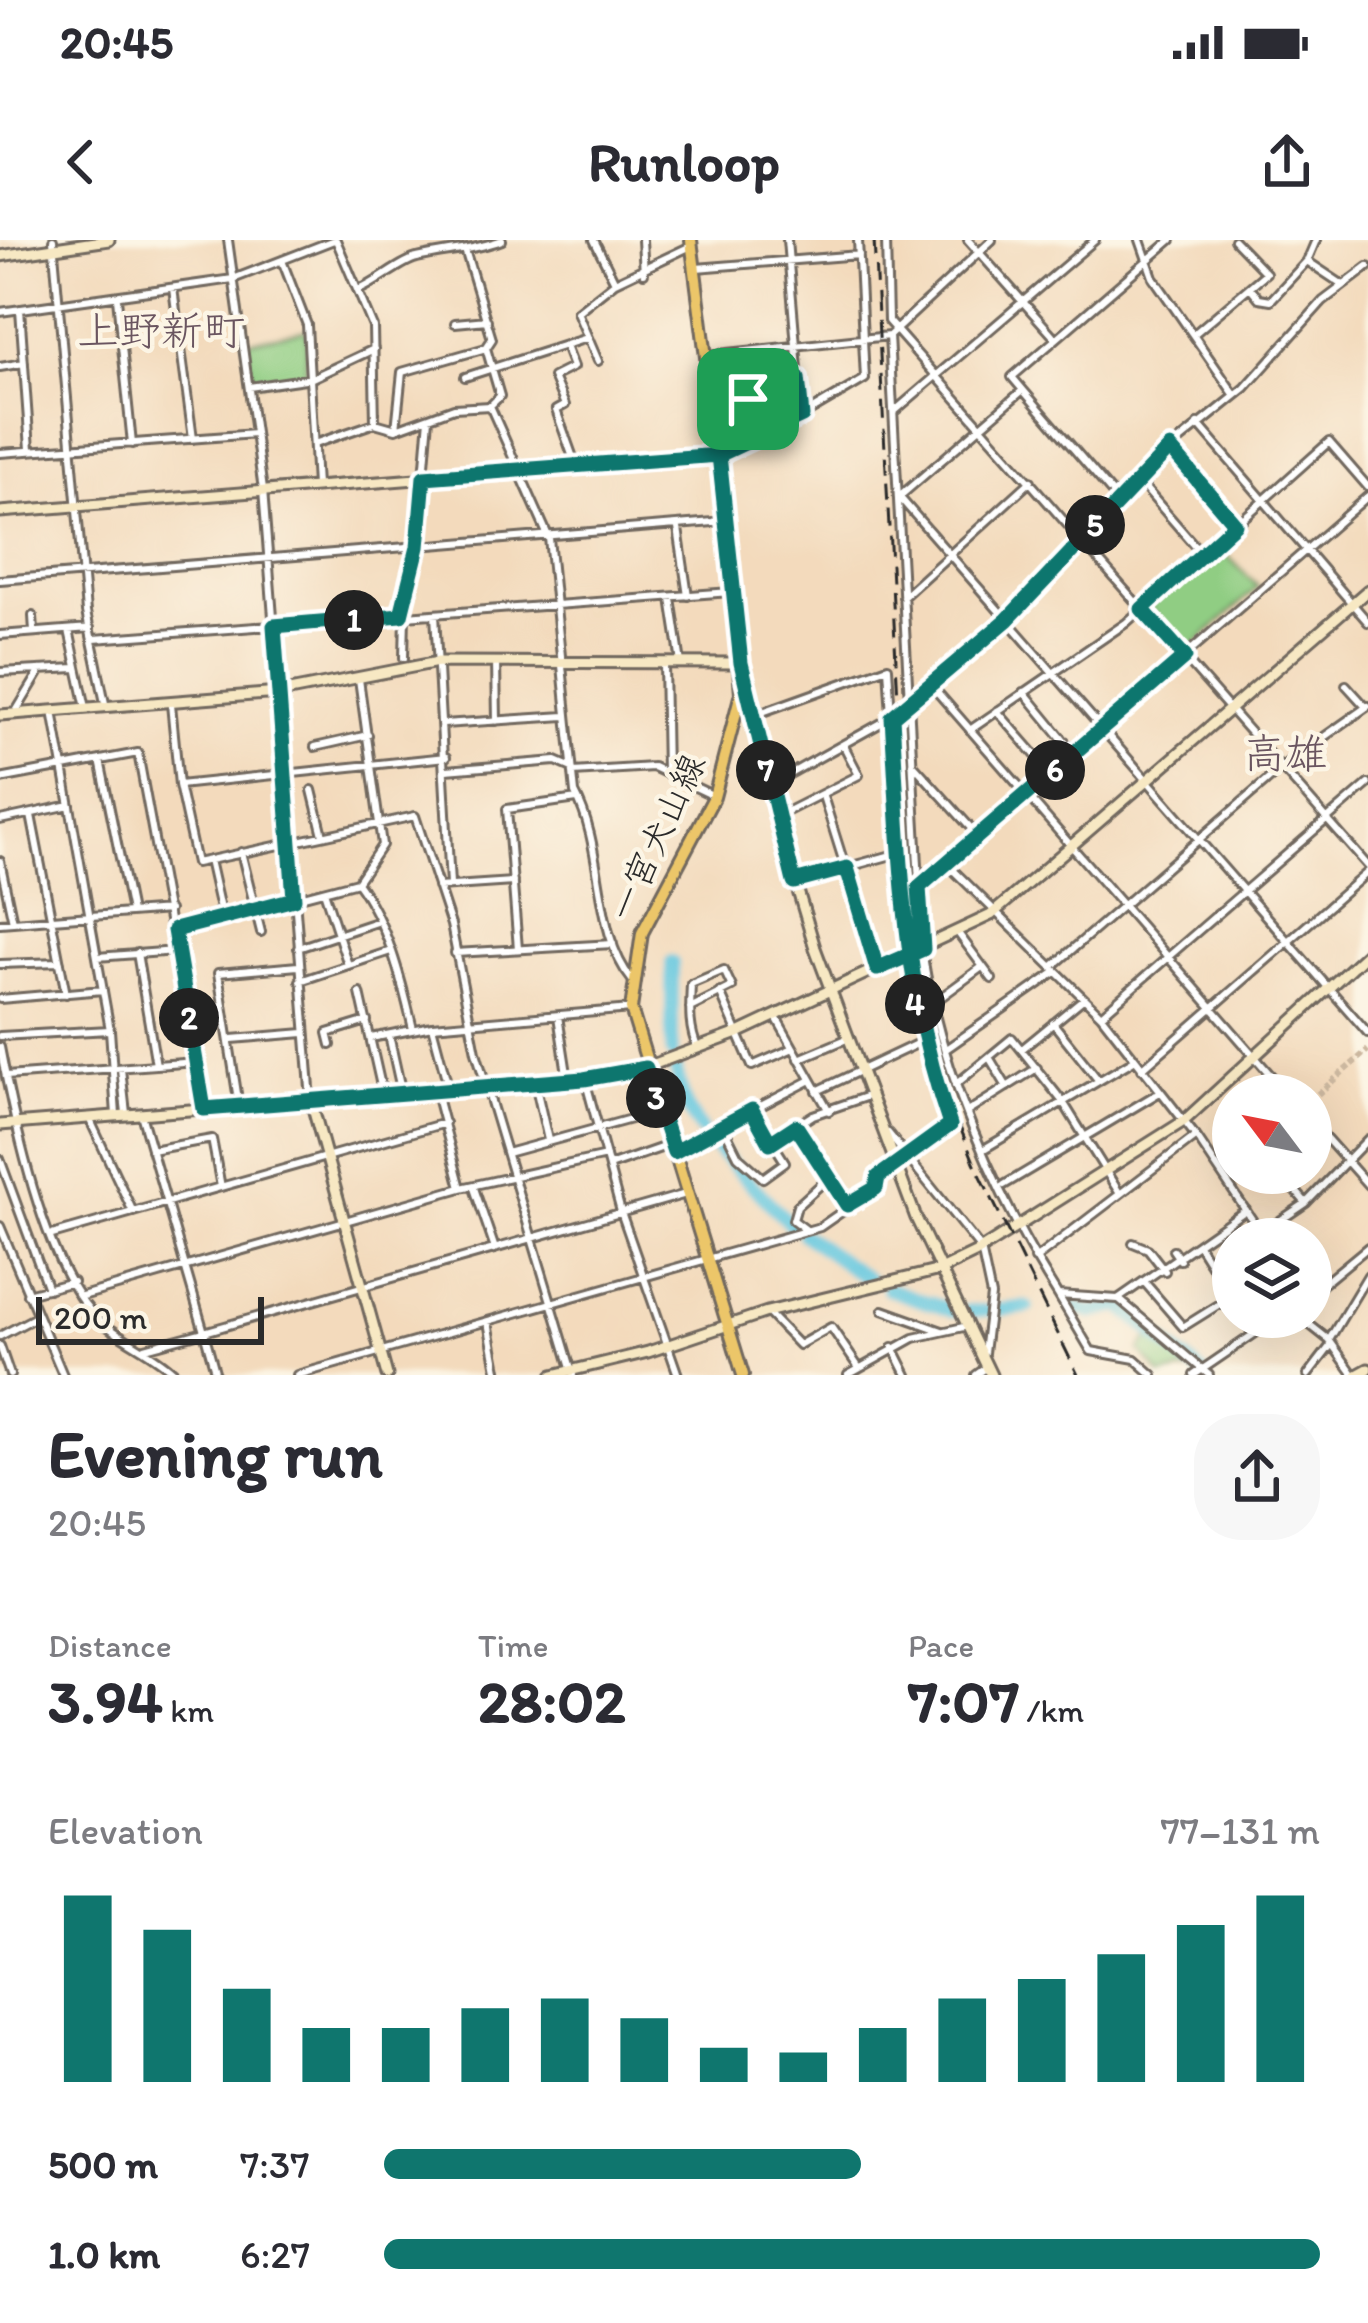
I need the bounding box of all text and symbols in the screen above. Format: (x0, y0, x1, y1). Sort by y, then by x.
text: 20:45 (60, 15, 173, 69)
icon: back (48, 129, 114, 195)
icon: share (1254, 129, 1320, 195)
text: Runloop (588, 130, 780, 195)
district label: 上野新町 (77, 305, 245, 356)
pin (697, 348, 799, 450)
icon: arrive (715, 366, 781, 432)
pin: 5 (1065, 495, 1125, 555)
text: 5 (1086, 505, 1104, 544)
pin: 1 (324, 590, 384, 650)
text: 1 (346, 600, 362, 639)
district label: 高雄 (1243, 728, 1327, 779)
pin: 7 (736, 740, 796, 800)
pin: 6 (1025, 740, 1085, 800)
street label: 一宮犬山線 (599, 747, 714, 928)
text: 7 (758, 750, 774, 789)
text: 6 (1046, 750, 1064, 789)
pin: 4 (885, 974, 945, 1034)
text: 4 (905, 984, 925, 1023)
pin: 2 (159, 988, 219, 1048)
text: 2 (180, 998, 198, 1037)
pin: 3 (626, 1068, 686, 1128)
north arrow (1212, 1074, 1332, 1194)
map controls (1212, 1074, 1332, 1338)
text: 3 (647, 1078, 665, 1117)
button: layers (1212, 1218, 1332, 1338)
scale bar (36, 1291, 264, 1344)
text: 200 m (54, 1298, 147, 1337)
text: Evening run (48, 1414, 383, 1494)
button: share (1194, 1414, 1320, 1540)
text: 20:45 (48, 1499, 146, 1546)
text: Distance (48, 1626, 172, 1665)
text: Time (478, 1626, 548, 1665)
text: Pace (908, 1626, 974, 1665)
text: 3.94 (48, 1665, 163, 1737)
text: 28:02 (478, 1665, 626, 1737)
text: 7:07 (908, 1665, 1019, 1737)
text: km (163, 1691, 214, 1730)
text: /km (1019, 1691, 1084, 1730)
text: Elevation (48, 1807, 203, 1854)
text: 77–131 m (1161, 1807, 1320, 1854)
text: 500 m (48, 2141, 158, 2188)
text: 7:37 (240, 2141, 310, 2188)
text: 1.0 km (48, 2231, 160, 2278)
text: 6:27 (240, 2231, 310, 2278)

